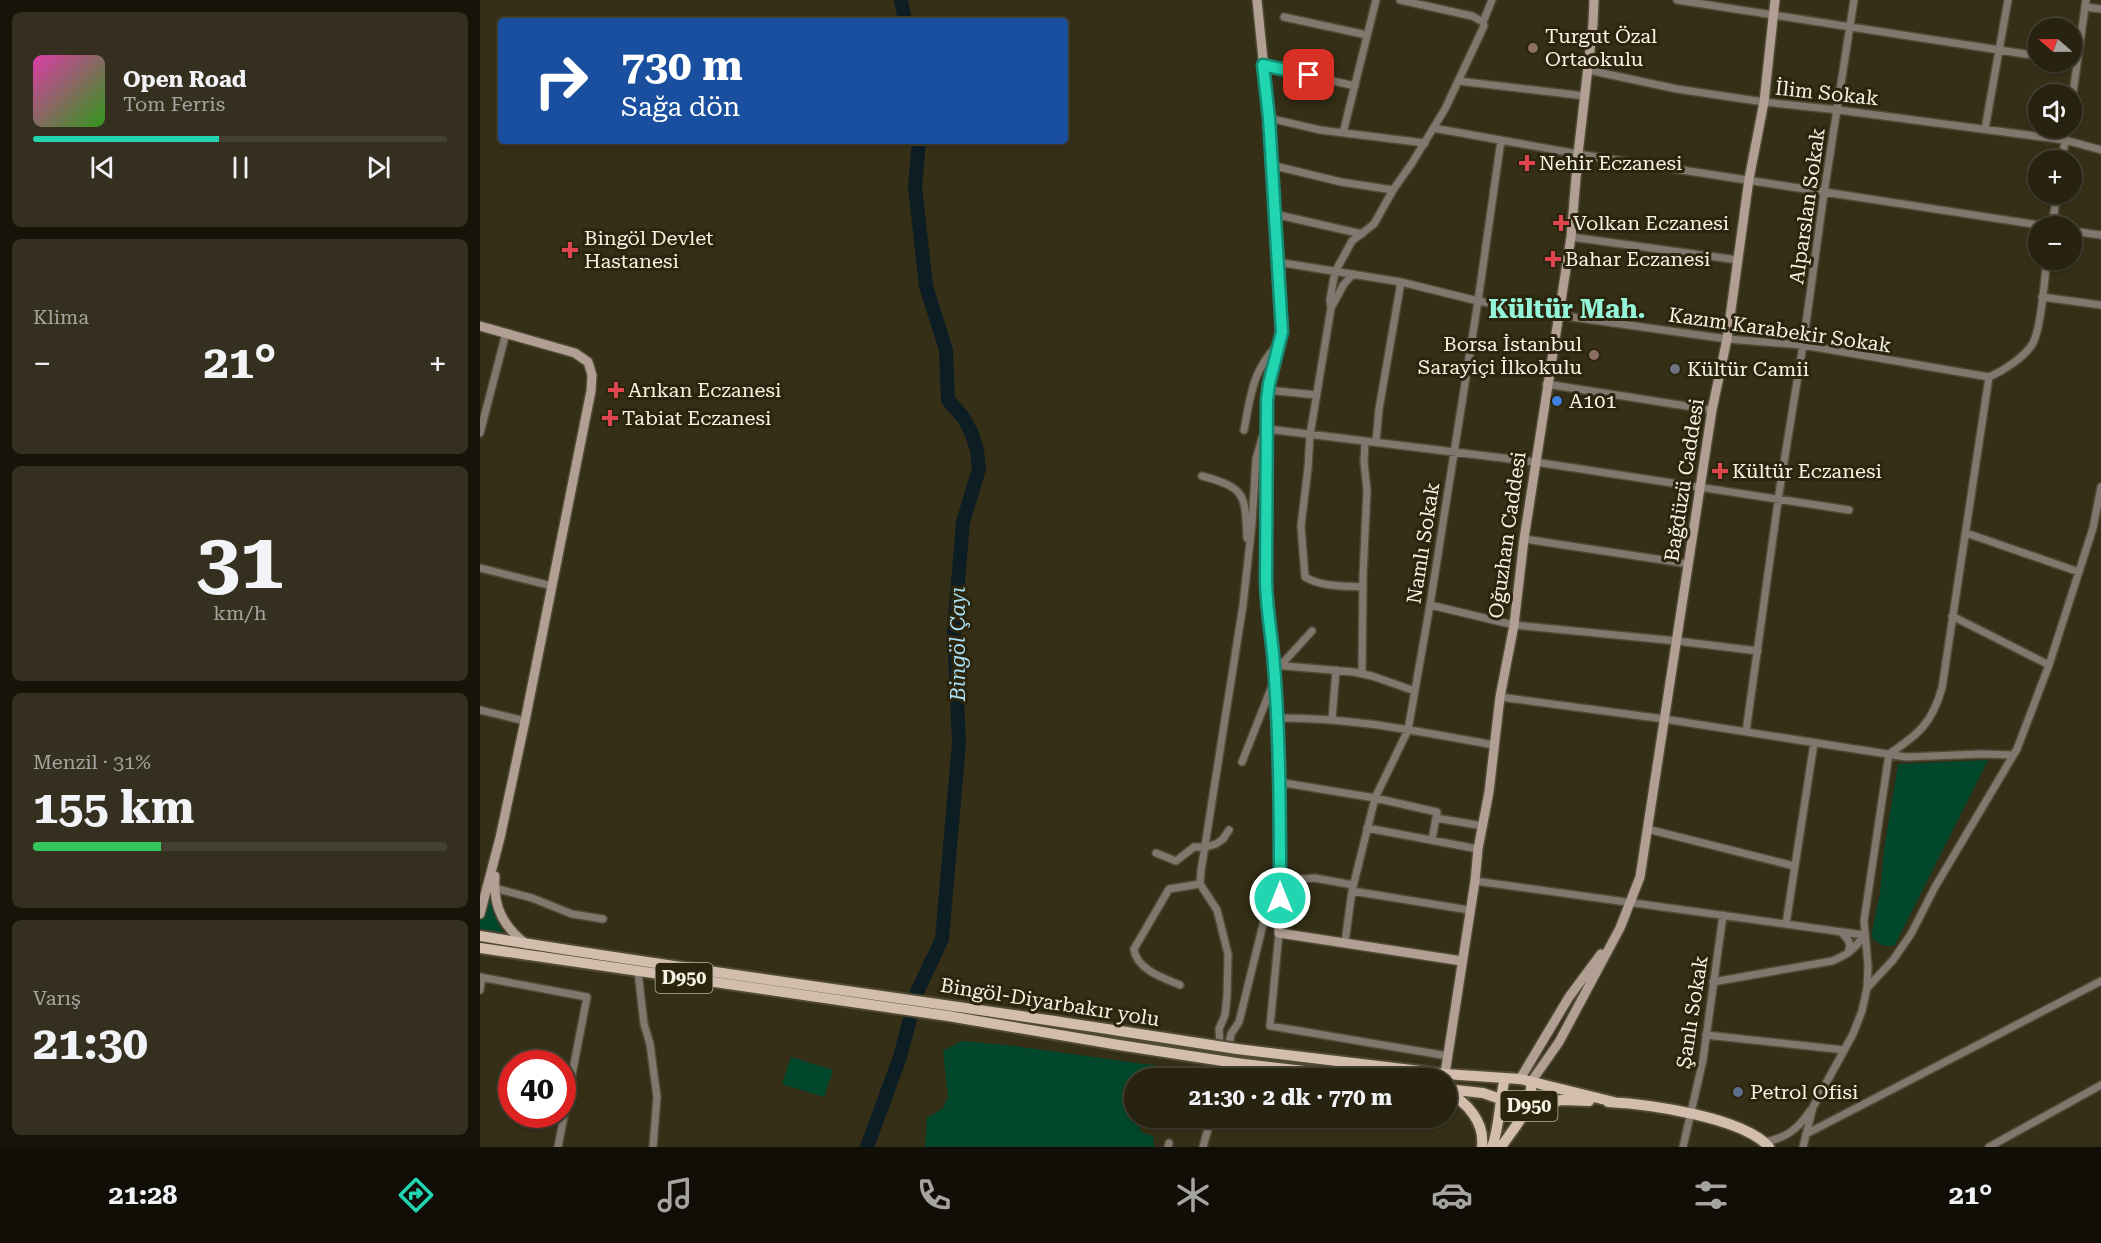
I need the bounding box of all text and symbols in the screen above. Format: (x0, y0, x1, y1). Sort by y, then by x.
north arrow (2028, 18, 2082, 72)
map controls (2028, 18, 2082, 270)
place label: Turgut Özal Ortaokulu (1545, 24, 1657, 71)
text: 730 m (621, 41, 743, 90)
marker: Turgut Özal Ortaokulu (1526, 41, 1540, 55)
icon: right (522, 42, 600, 120)
pin (1283, 49, 1334, 100)
icon: arrive (1292, 58, 1325, 91)
text: Open Road (123, 67, 246, 92)
street label: İlim Sokak (1774, 76, 1880, 110)
button: sound (2028, 84, 2082, 138)
text: Sağa dön (621, 91, 740, 123)
text: Tom Ferris (123, 92, 225, 116)
street label: Alparslan Sokak (1784, 126, 1830, 286)
button: + (2028, 150, 2082, 204)
icon: previous (86, 151, 119, 184)
icon: pause (224, 151, 257, 184)
icon: next (362, 151, 395, 184)
place label: Nehir Eczanesi (1539, 151, 1682, 175)
marker: Nehir Eczanesi (1520, 156, 1534, 170)
place label: Volkan Eczanesi (1573, 211, 1729, 235)
marker: Volkan Eczanesi (1554, 216, 1568, 230)
button: − (2028, 216, 2082, 270)
place label: Bingöl Devlet Hastanesi (584, 226, 714, 273)
marker: Bingöl Devlet Hastanesi (561, 241, 579, 259)
place label: Bahar Eczanesi (1565, 247, 1710, 271)
marker: Bahar Eczanesi (1546, 252, 1560, 266)
district label: Kültür Mah. (1488, 294, 1646, 324)
street label: Kazım Karabekir Sokak (1667, 302, 1893, 358)
text: Klima (33, 305, 89, 329)
place label: Borsa İstanbul Sarayiçi İlkokulu (1418, 332, 1583, 379)
text: 21° (204, 336, 276, 389)
text: − (33, 344, 51, 383)
text: + (429, 344, 447, 383)
marker: Borsa İstanbul Sarayiçi İlkokulu (1587, 348, 1601, 362)
place label: Kültür Camii (1687, 357, 1809, 381)
marker: Kültür Camii (1668, 362, 1682, 376)
place label: Arıkan Eczanesi (628, 378, 781, 402)
marker: Arıkan Eczanesi (609, 383, 623, 397)
place label: A101 (1569, 389, 1617, 413)
marker: A101 (1550, 394, 1564, 408)
street label: Bağdüzü Caddesi (1659, 397, 1709, 563)
place label: Tabiat Eczanesi (622, 406, 771, 430)
marker: Tabiat Eczanesi (603, 411, 617, 425)
street label: Oğuzhan Caddesi (1483, 450, 1531, 620)
place label: Kültür Eczanesi (1732, 459, 1882, 483)
marker: Kültür Eczanesi (1713, 464, 1727, 478)
street label: Namlı Sokak (1402, 480, 1444, 605)
text: 31 (196, 516, 284, 607)
water label: Bingöl Çayı (946, 587, 970, 702)
text: km/h (213, 601, 267, 625)
text: Menzil · 31% (33, 750, 151, 774)
text: 155 km (33, 781, 194, 834)
position arrow (1248, 866, 1312, 930)
street label: Şanlı Sokak (1671, 953, 1713, 1070)
road number: D950 (656, 963, 712, 993)
street label: Bingöl-Diyarbakır yolu (939, 973, 1162, 1031)
text: Varış (33, 986, 81, 1010)
text: 21:30 (33, 1017, 148, 1070)
speed limit sign: 40 (498, 1050, 576, 1128)
place label: Petrol Ofisi (1750, 1080, 1858, 1104)
text: 21:30 · 2 dk · 770 m (1189, 1085, 1392, 1110)
marker: Petrol Ofisi (1731, 1085, 1745, 1099)
road number: D950 (1500, 1091, 1558, 1121)
icon: directions (395, 1174, 437, 1216)
icon: music (654, 1174, 696, 1216)
icon: phone (913, 1174, 955, 1216)
icon: climate (1172, 1174, 1214, 1216)
icon: car (1431, 1174, 1473, 1216)
icon: filters (1690, 1174, 1732, 1216)
text: 21:28 (109, 1179, 177, 1211)
text: 21° (1949, 1179, 1992, 1211)

